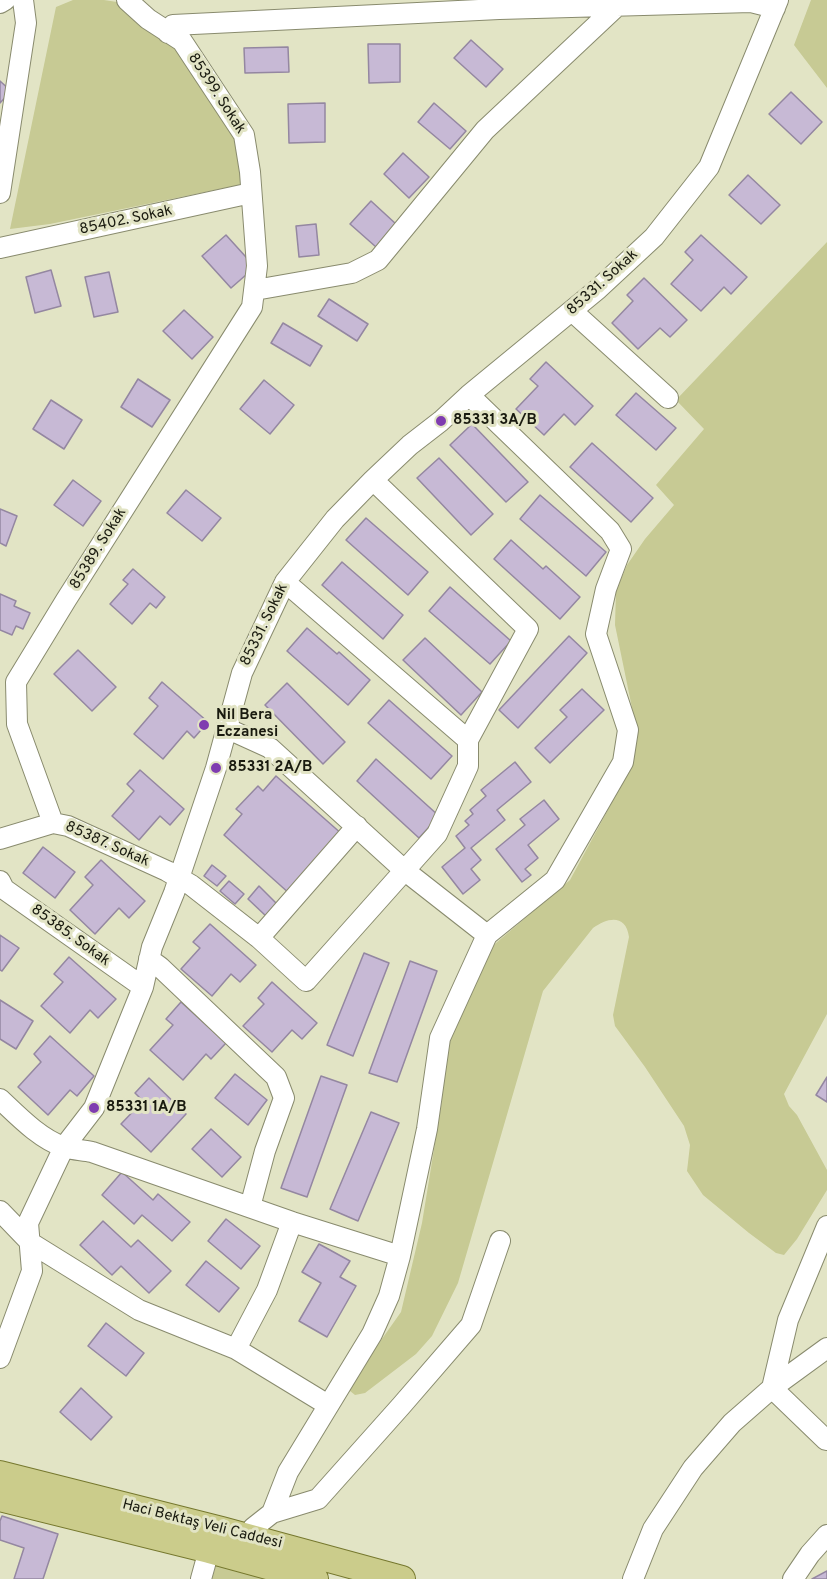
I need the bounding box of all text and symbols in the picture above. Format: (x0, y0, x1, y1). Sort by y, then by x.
street label: 85399. Sokak (183, 50, 249, 138)
street label: 85402. Sokak (78, 202, 174, 240)
street label: 85331. Sokak (564, 246, 642, 320)
place label: 85331 3A/B (453, 412, 537, 430)
marker: 85331 3A/B (434, 414, 448, 428)
street label: 85389. Sokak (67, 505, 131, 593)
street label: 85331. Sokak (237, 581, 293, 669)
place label: Nil Bera Eczanesi (216, 707, 278, 742)
marker: Nil Bera Eczanesi (197, 718, 211, 732)
place label: 85331 2A/B (228, 759, 312, 777)
marker: 85331 2A/B (209, 761, 223, 775)
street label: 85387. Sokak (62, 818, 152, 872)
street label: 85385. Sokak (27, 901, 113, 971)
place label: 85331 1A/B (106, 1099, 187, 1117)
marker: 85331 1A/B (87, 1101, 101, 1115)
street label: Haci Bektaş Veli Caddesi (120, 1496, 284, 1554)

